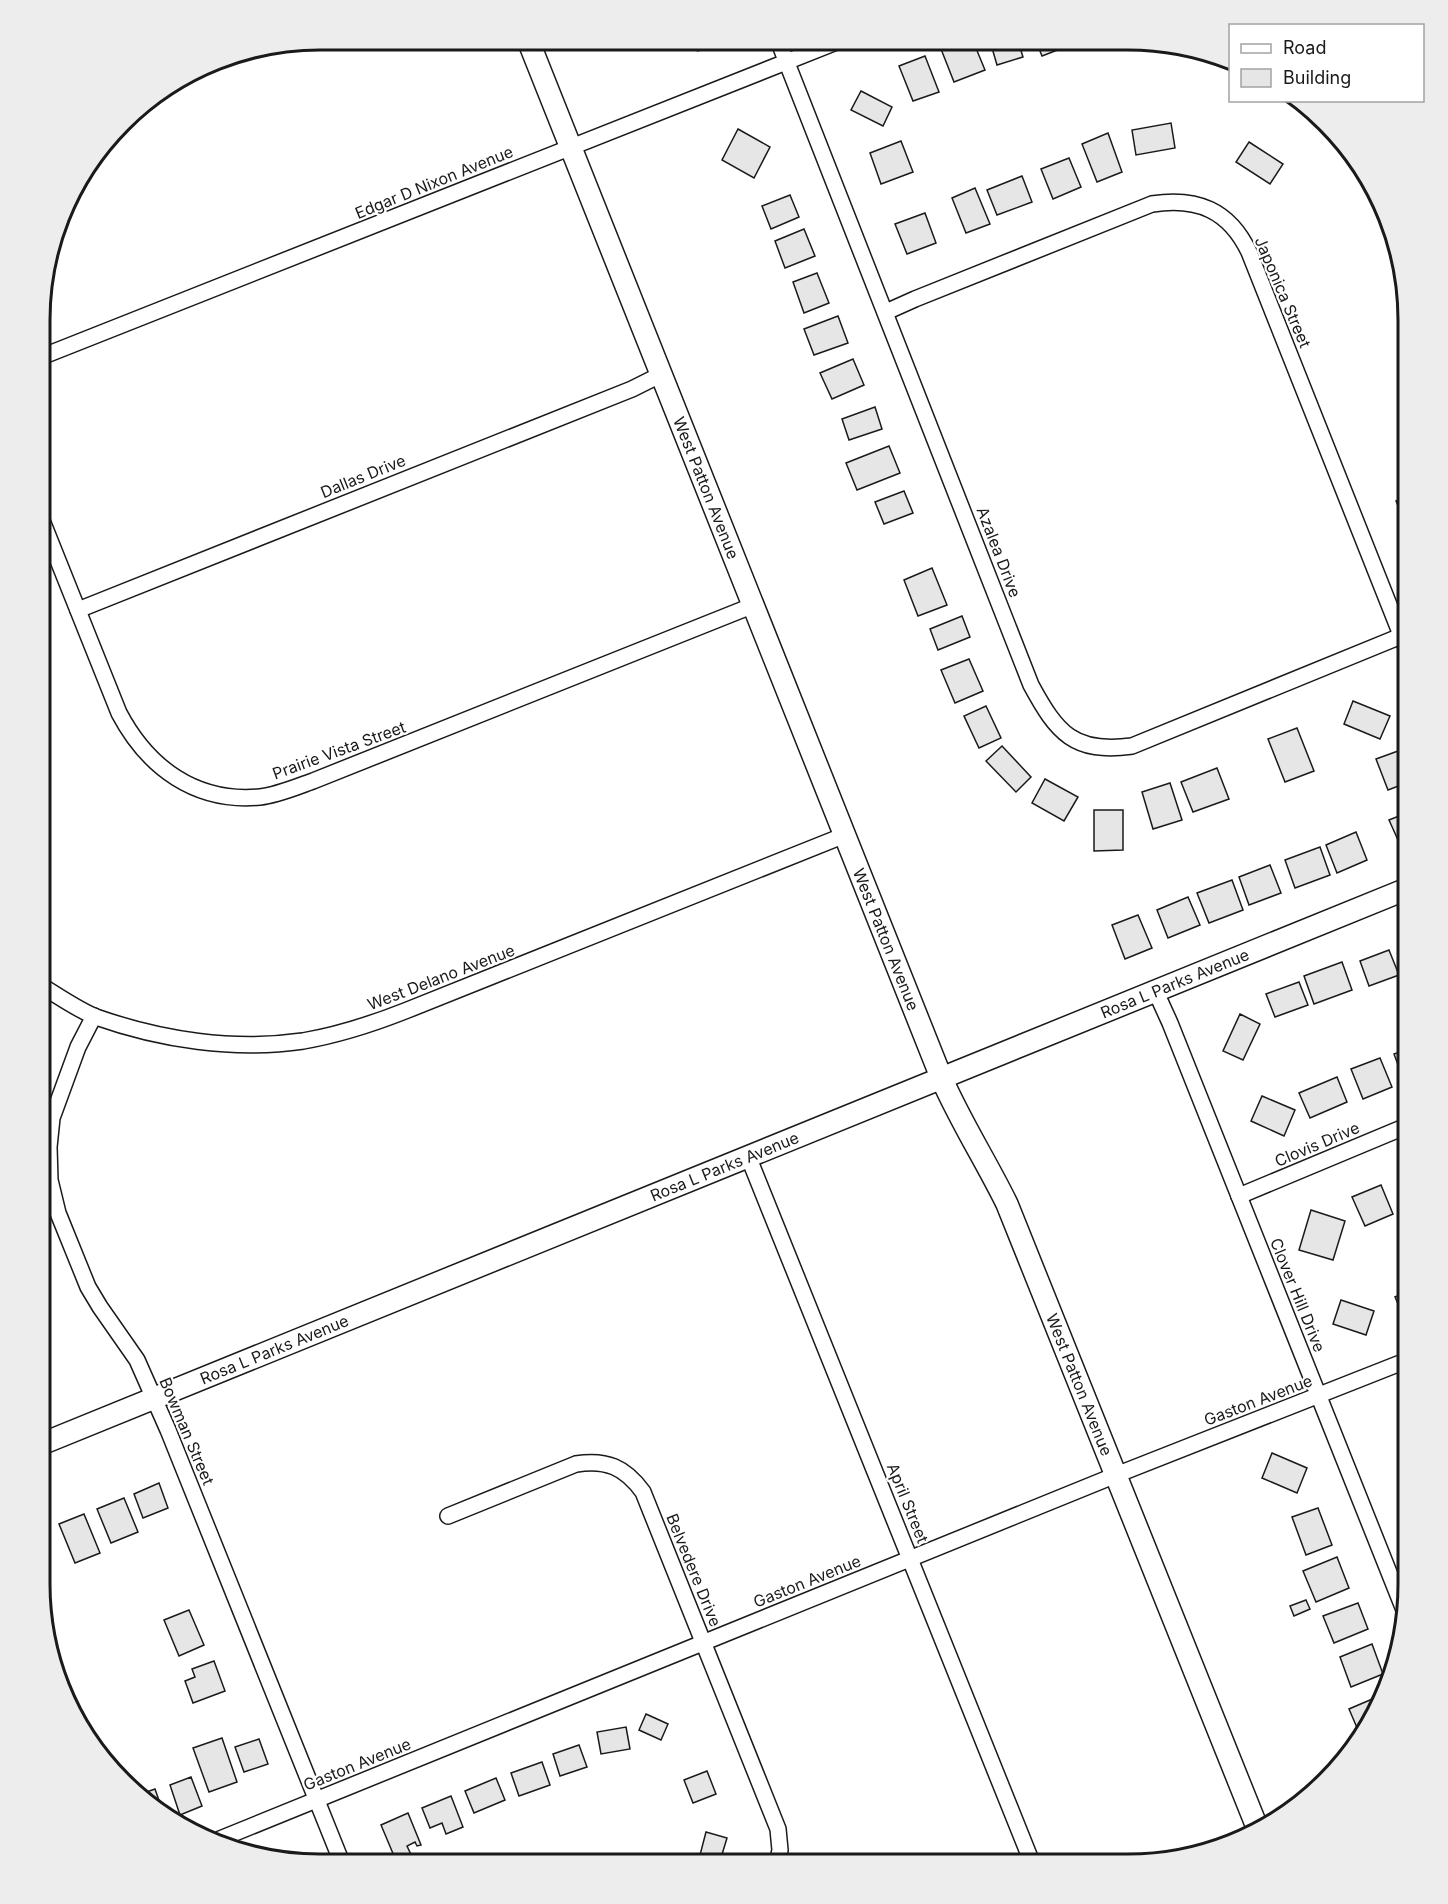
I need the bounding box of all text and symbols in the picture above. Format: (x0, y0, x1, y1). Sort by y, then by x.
legend (1229, 24, 1424, 102)
text: Road (1283, 37, 1326, 58)
text: Building (1283, 67, 1351, 88)
street label: Edgar D Nixon Avenue (352, 141, 516, 223)
street label: Japonica Street (1251, 233, 1315, 351)
street label: West Patton Avenue (669, 414, 744, 562)
street label: Dallas Drive (318, 450, 408, 502)
street label: Azalea Drive (973, 504, 1025, 600)
street label: Prairie Vista Street (270, 717, 408, 783)
street label: West Patton Avenue (849, 865, 923, 1013)
street label: West Delano Avenue (365, 940, 517, 1014)
street label: Rosa L Parks Avenue (1098, 944, 1252, 1022)
street label: Clovis Drive (1272, 1117, 1362, 1171)
street label: Rosa L Parks Avenue (647, 1127, 802, 1205)
street label: Clover Hill Drive (1266, 1235, 1330, 1355)
street label: Rosa L Parks Avenue (197, 1310, 352, 1388)
street label: West Patton Avenue (1042, 1311, 1117, 1459)
street label: Gaston Avenue (1201, 1370, 1315, 1430)
street label: Bowman Street (155, 1374, 219, 1488)
street label: April Street (883, 1460, 933, 1546)
street label: Belvedere Drive (662, 1511, 726, 1629)
street label: Gaston Avenue (750, 1550, 864, 1612)
street label: Gaston Avenue (300, 1733, 414, 1795)

